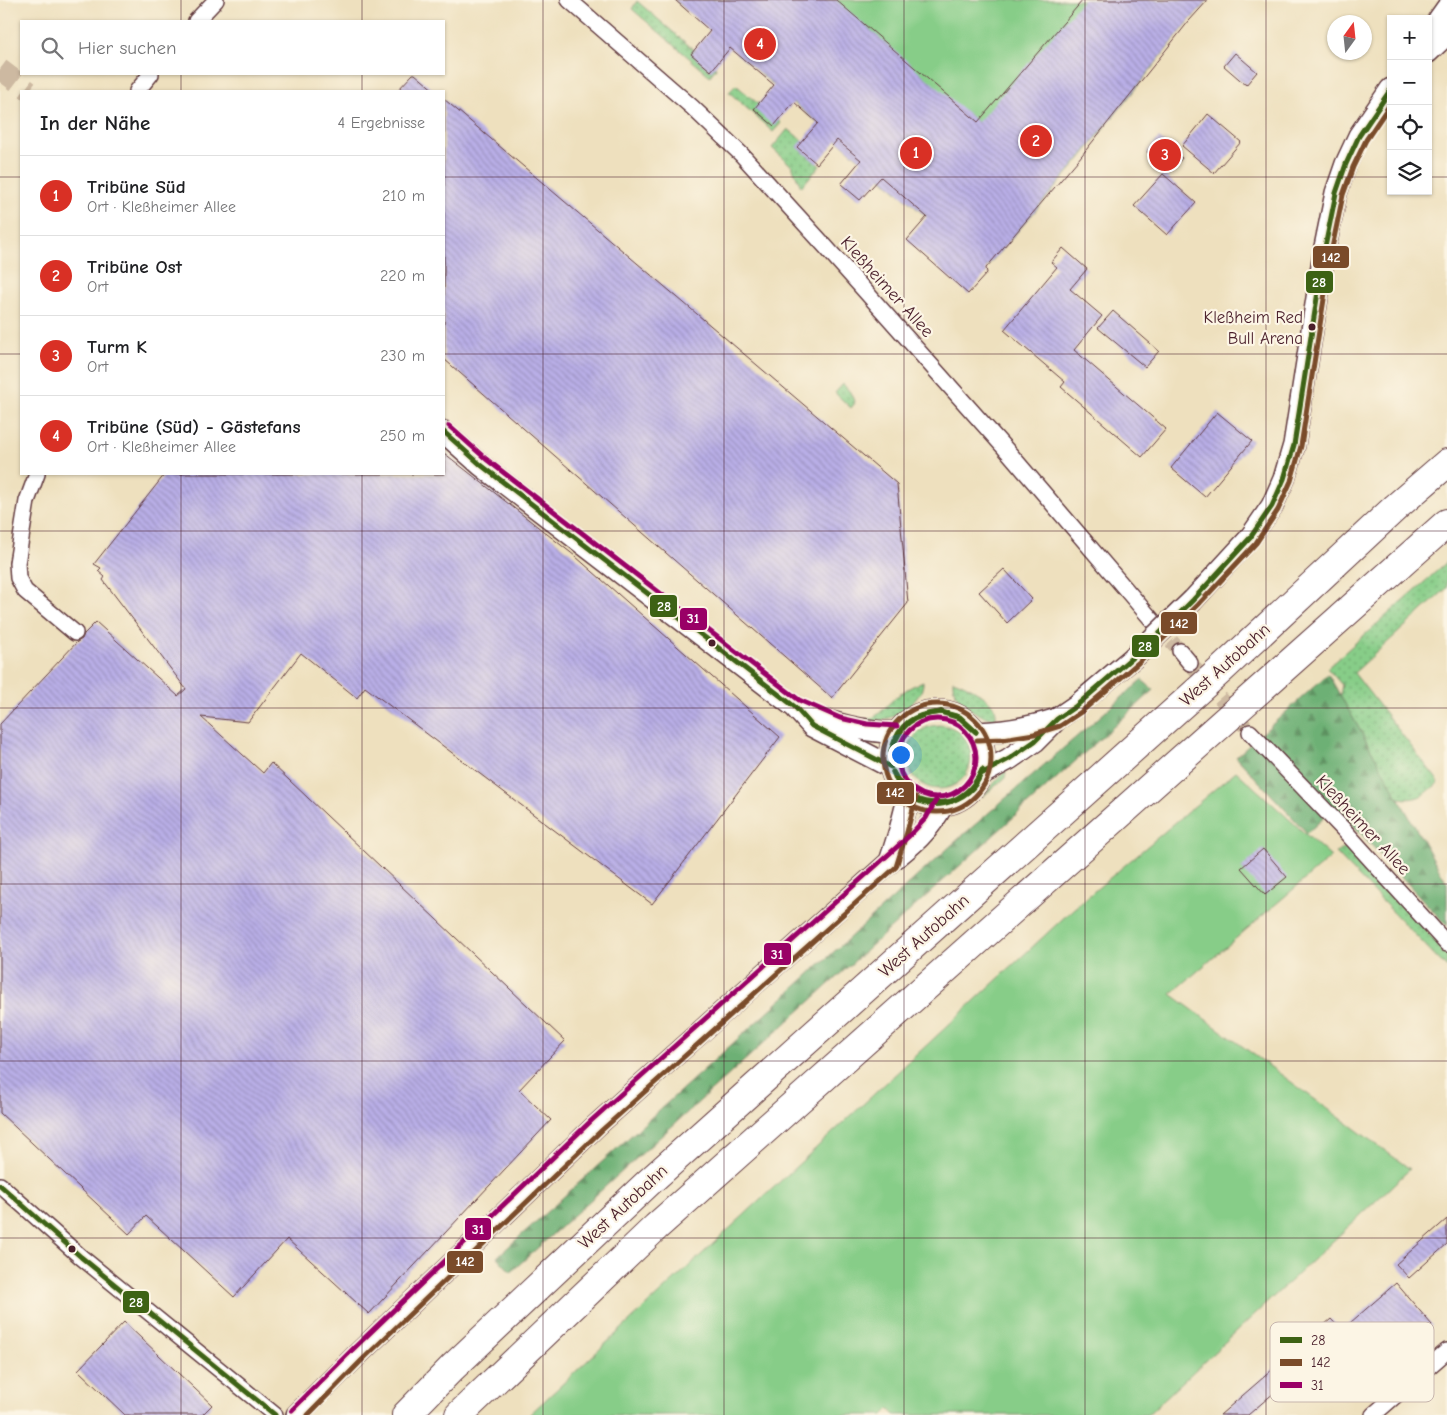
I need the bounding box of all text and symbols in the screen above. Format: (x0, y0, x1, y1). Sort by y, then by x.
north arrow (1327, 15, 1372, 60)
map controls (1387, 15, 1432, 195)
button: + (1387, 15, 1432, 60)
search box (20, 20, 445, 75)
pin: 4 (744, 25, 776, 63)
icon: search (38, 34, 66, 62)
text: Hier suchen (78, 37, 176, 59)
button: − (1387, 60, 1432, 105)
button: locate (1387, 105, 1432, 150)
text: In der Nähe (40, 111, 150, 135)
text: 4 Ergebnisse (338, 114, 425, 132)
pin: 2 (1020, 122, 1052, 160)
pin: 1 (900, 134, 932, 172)
pin: 3 (1149, 136, 1181, 174)
button: layers (1387, 150, 1432, 195)
text: Tribüne Süd (87, 176, 186, 198)
text: 1 (53, 187, 59, 205)
text: 210 m (382, 187, 425, 205)
text: Ort · Kleßheimer Allee (87, 198, 236, 216)
street label: Kleßheimer Allee (836, 232, 938, 342)
line badge: 142 (1312, 245, 1350, 269)
text: 142 (1322, 249, 1340, 266)
text: Tribüne Ost (87, 256, 182, 278)
text: 2 (52, 267, 60, 285)
text: 220 m (380, 267, 425, 285)
line badge: 28 (1305, 270, 1334, 294)
text: 28 (1312, 274, 1326, 291)
text: Ort (87, 278, 108, 296)
place label: Kleßheim Red Bull Arena (1204, 308, 1303, 348)
marker: Kleßheim Red Bull Arena (1307, 322, 1317, 332)
text: Turm K (87, 336, 147, 358)
text: 3 (52, 347, 60, 365)
text: 230 m (380, 347, 425, 365)
text: Ort (87, 358, 108, 376)
text: Tribüne (Süd) - Gästefans (87, 416, 300, 438)
text: 4 (52, 427, 60, 445)
text: 250 m (380, 427, 425, 445)
text: Ort · Kleßheimer Allee (87, 438, 236, 456)
line badge: 28 (649, 594, 678, 618)
text: 28 (657, 598, 671, 615)
line badge: 31 (679, 607, 708, 631)
text: 31 (687, 610, 699, 627)
line badge: 142 (1160, 611, 1198, 635)
text: 142 (1170, 615, 1188, 632)
street label: West Autobahn (1175, 619, 1275, 711)
line badge: 28 (1131, 634, 1160, 658)
unlabelled marker (707, 638, 717, 648)
text: 28 (1138, 638, 1152, 655)
your location (888, 742, 914, 768)
street label: Kleßheimer Allee (1311, 771, 1415, 879)
line badge: 142 (876, 781, 915, 805)
text: 142 (886, 784, 904, 801)
street label: West Autobahn (874, 890, 974, 982)
line badge: 31 (763, 942, 792, 966)
text: 31 (771, 946, 783, 963)
street label: West Autobahn (574, 1160, 672, 1254)
line badge: 31 (464, 1217, 492, 1241)
text: 31 (472, 1221, 484, 1238)
unlabelled marker (67, 1244, 77, 1254)
line badge: 142 (446, 1250, 484, 1274)
text: 142 (456, 1253, 474, 1270)
line badge: 28 (122, 1290, 150, 1314)
text: 28 (129, 1294, 143, 1311)
legend (1270, 1322, 1434, 1402)
text: 28 (1311, 1332, 1326, 1349)
text: 142 (1311, 1354, 1331, 1371)
text: 31 (1311, 1377, 1324, 1394)

